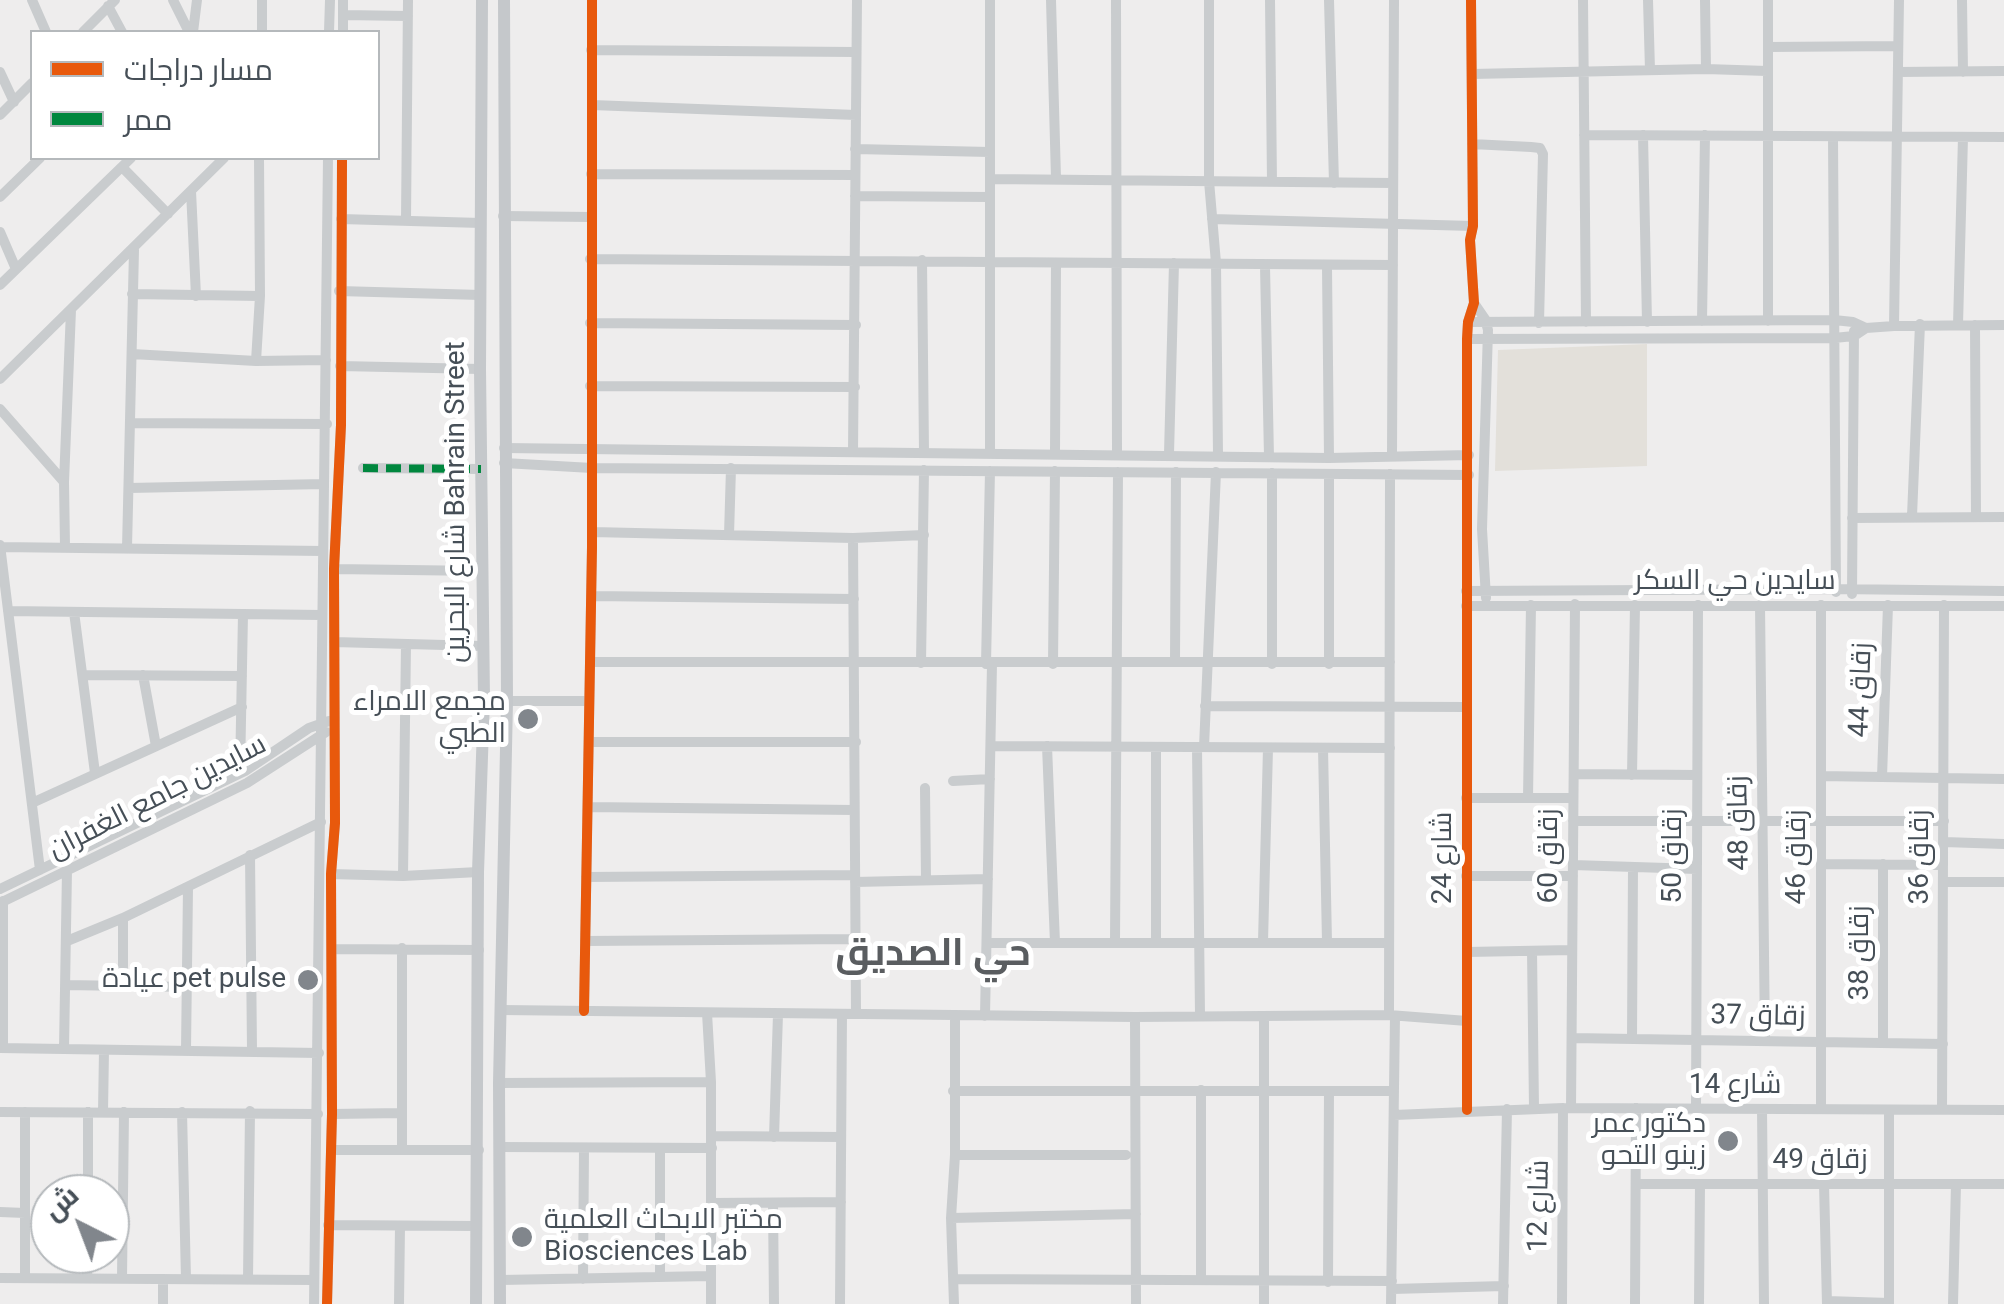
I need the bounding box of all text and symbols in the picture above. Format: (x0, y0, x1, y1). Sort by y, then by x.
legend (30, 30, 380, 160)
text: مسار دراجات (124, 52, 273, 87)
text: ممر (124, 102, 173, 137)
street label: شارع البحرين Bahrain Street (440, 341, 474, 663)
street label: سايدين حي السكر (1634, 565, 1836, 599)
street label: زقاق 44 (1844, 642, 1880, 738)
place label: مجمع الامراء الطبي (353, 686, 506, 752)
marker: مجمع الامراء الطبي (515, 706, 541, 732)
street label: سايدين جامع الغفران (44, 729, 272, 867)
street label: زقاق 48 (1722, 775, 1758, 871)
street label: زقاق 60 (1533, 808, 1567, 904)
street label: زقاق 50 (1657, 808, 1691, 904)
street label: زقاق 46 (1781, 809, 1815, 905)
street label: زقاق 36 (1904, 809, 1938, 905)
street label: شارع 24 (1427, 812, 1461, 904)
street label: زقاق 38 (1844, 905, 1878, 1001)
district label: حي الصديق (835, 932, 1031, 978)
place label: عيادة pet pulse (102, 963, 286, 997)
marker: عيادة pet pulse (295, 967, 321, 993)
street label: زقاق 37 (1710, 999, 1806, 1035)
street label: شارع 14 (1689, 1069, 1781, 1103)
place label: دكتور عمر زينو التحو (1592, 1108, 1706, 1174)
marker: دكتور عمر زينو التحو (1715, 1128, 1741, 1154)
street label: زقاق 49 (1772, 1144, 1868, 1178)
street label: شارع 12 (1522, 1159, 1558, 1253)
north arrow (30, 1174, 130, 1274)
text: ش (37, 1179, 85, 1227)
place label: مختبر الابحاث العلمية Biosciences Lab (544, 1204, 783, 1270)
marker: مختبر الابحاث العلمية Biosciences Lab (509, 1224, 535, 1250)

